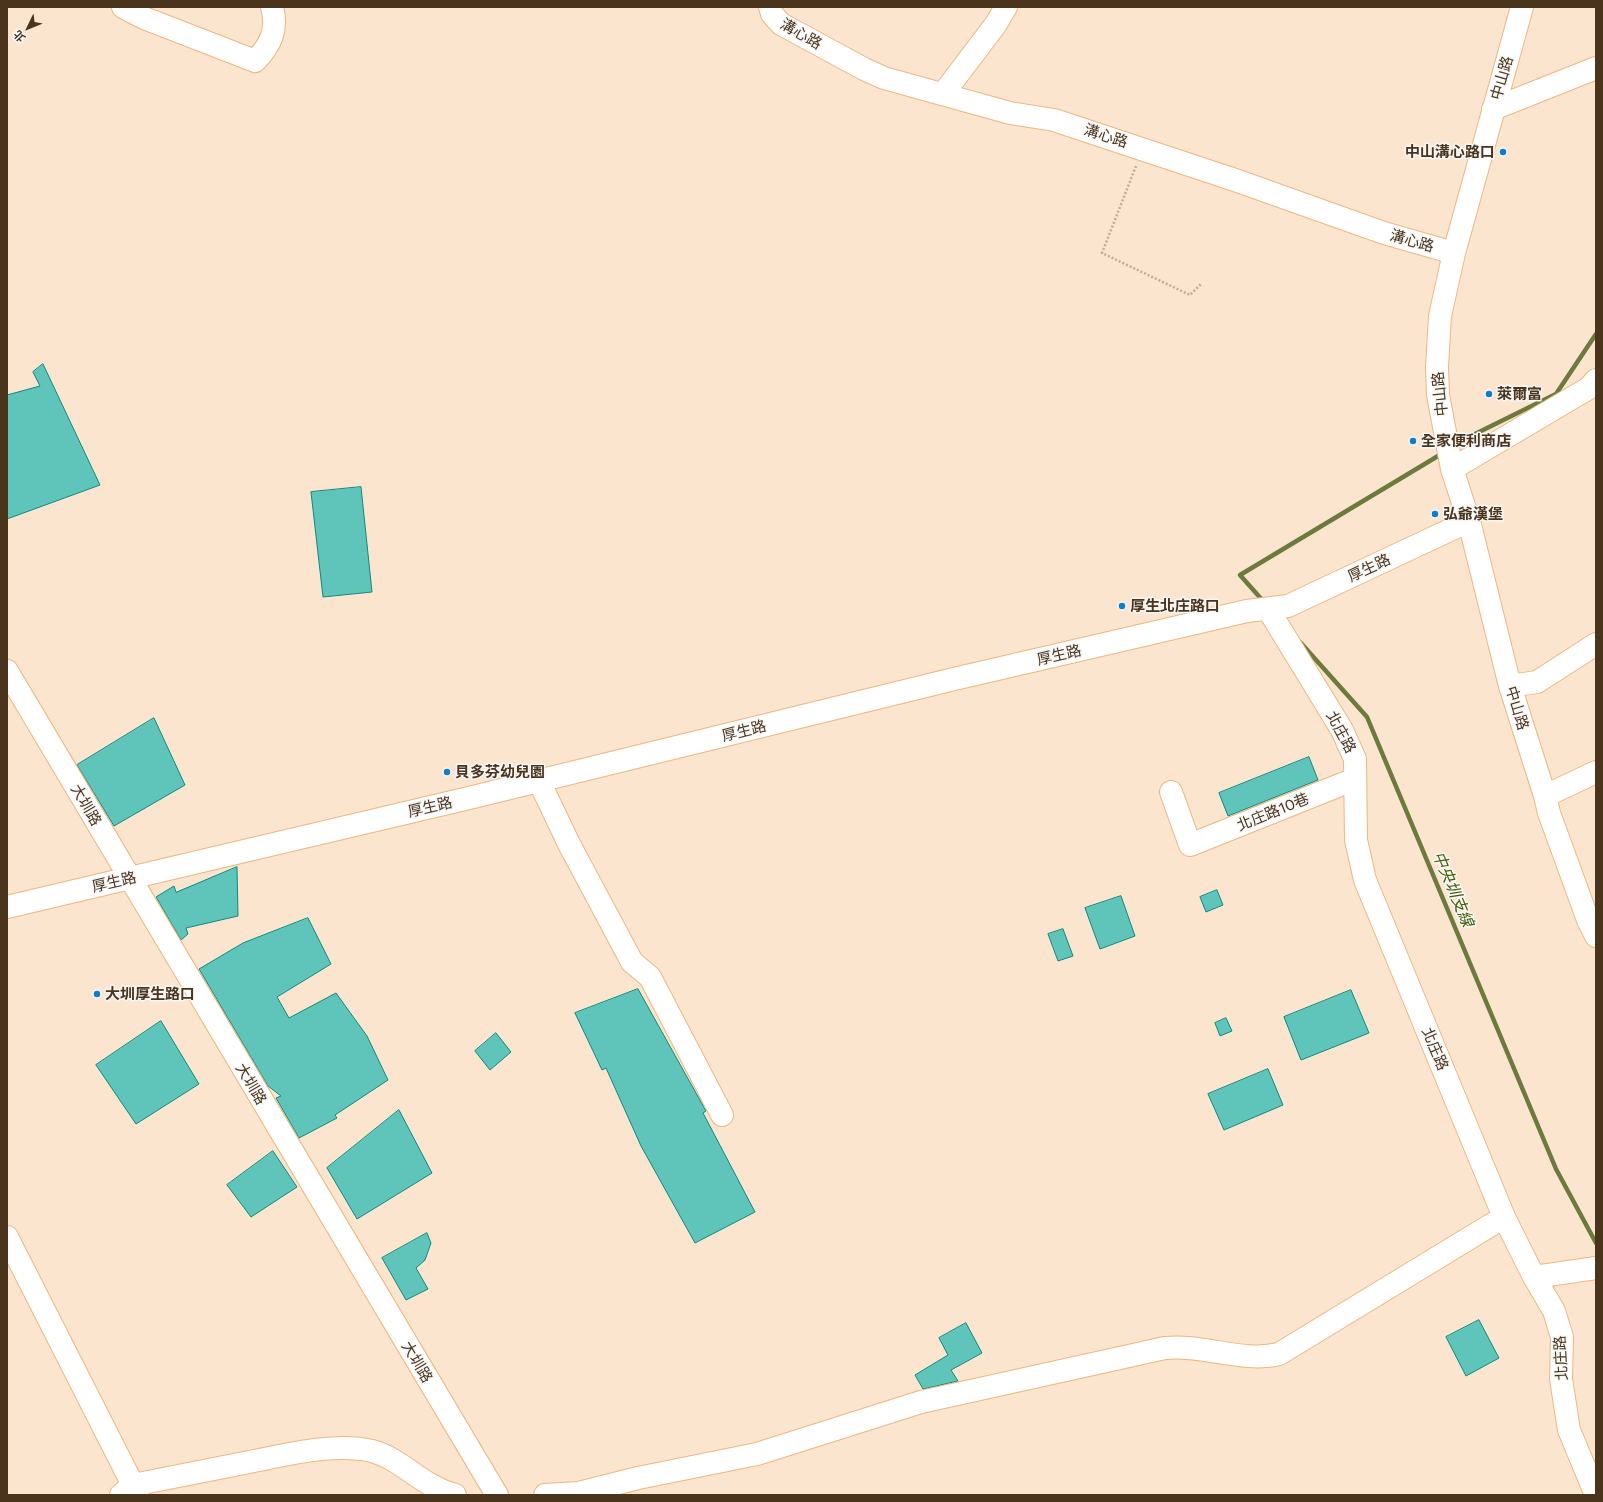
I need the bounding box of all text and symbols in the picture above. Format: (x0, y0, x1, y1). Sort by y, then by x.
north arrow (8, 8, 48, 48)
street label: 溝心路 (777, 15, 825, 53)
text: 北 (10, 28, 27, 45)
street label: 中山路 (1487, 54, 1517, 102)
street label: 溝心路 (1082, 120, 1130, 152)
place label: 中山溝心路口 (1405, 143, 1495, 161)
marker: 中山溝心路口 (1498, 147, 1508, 157)
street label: 溝心路 (1388, 226, 1436, 256)
street label: 中山路 (1429, 371, 1451, 417)
place label: 萊爾富 (1497, 385, 1542, 403)
marker: 萊爾富 (1484, 389, 1494, 399)
place label: 全家便利商店 (1421, 432, 1511, 450)
marker: 全家便利商店 (1408, 436, 1418, 446)
place label: 弘爺漢堡 (1443, 505, 1503, 523)
marker: 弘爺漢堡 (1430, 509, 1440, 519)
street label: 厚生路 (1345, 550, 1393, 586)
place label: 厚生北庄路口 (1130, 597, 1220, 615)
marker: 厚生北庄路口 (1117, 601, 1127, 611)
street label: 厚生路 (1035, 641, 1083, 669)
street label: 中山路 (1502, 684, 1532, 732)
street label: 北庄路 (1322, 708, 1360, 756)
street label: 厚生路 (720, 717, 768, 745)
place label: 貝多芬幼兒園 (455, 763, 545, 781)
marker: 貝多芬幼兒園 (442, 767, 452, 777)
street label: 大圳路 (67, 781, 105, 829)
street label: 北庄路10巷 (1234, 789, 1312, 835)
street label: 厚生路 (406, 793, 454, 821)
water label: 中央圳支線 (1429, 848, 1477, 930)
street label: 厚生路 (90, 868, 138, 896)
place label: 大圳厚生路口 (105, 985, 195, 1003)
marker: 大圳厚生路口 (92, 989, 102, 999)
street label: 北庄路 (1418, 1025, 1452, 1073)
street label: 大圳路 (232, 1060, 270, 1108)
street label: 北庄路 (1551, 1335, 1571, 1381)
street label: 大圳路 (398, 1338, 436, 1386)

